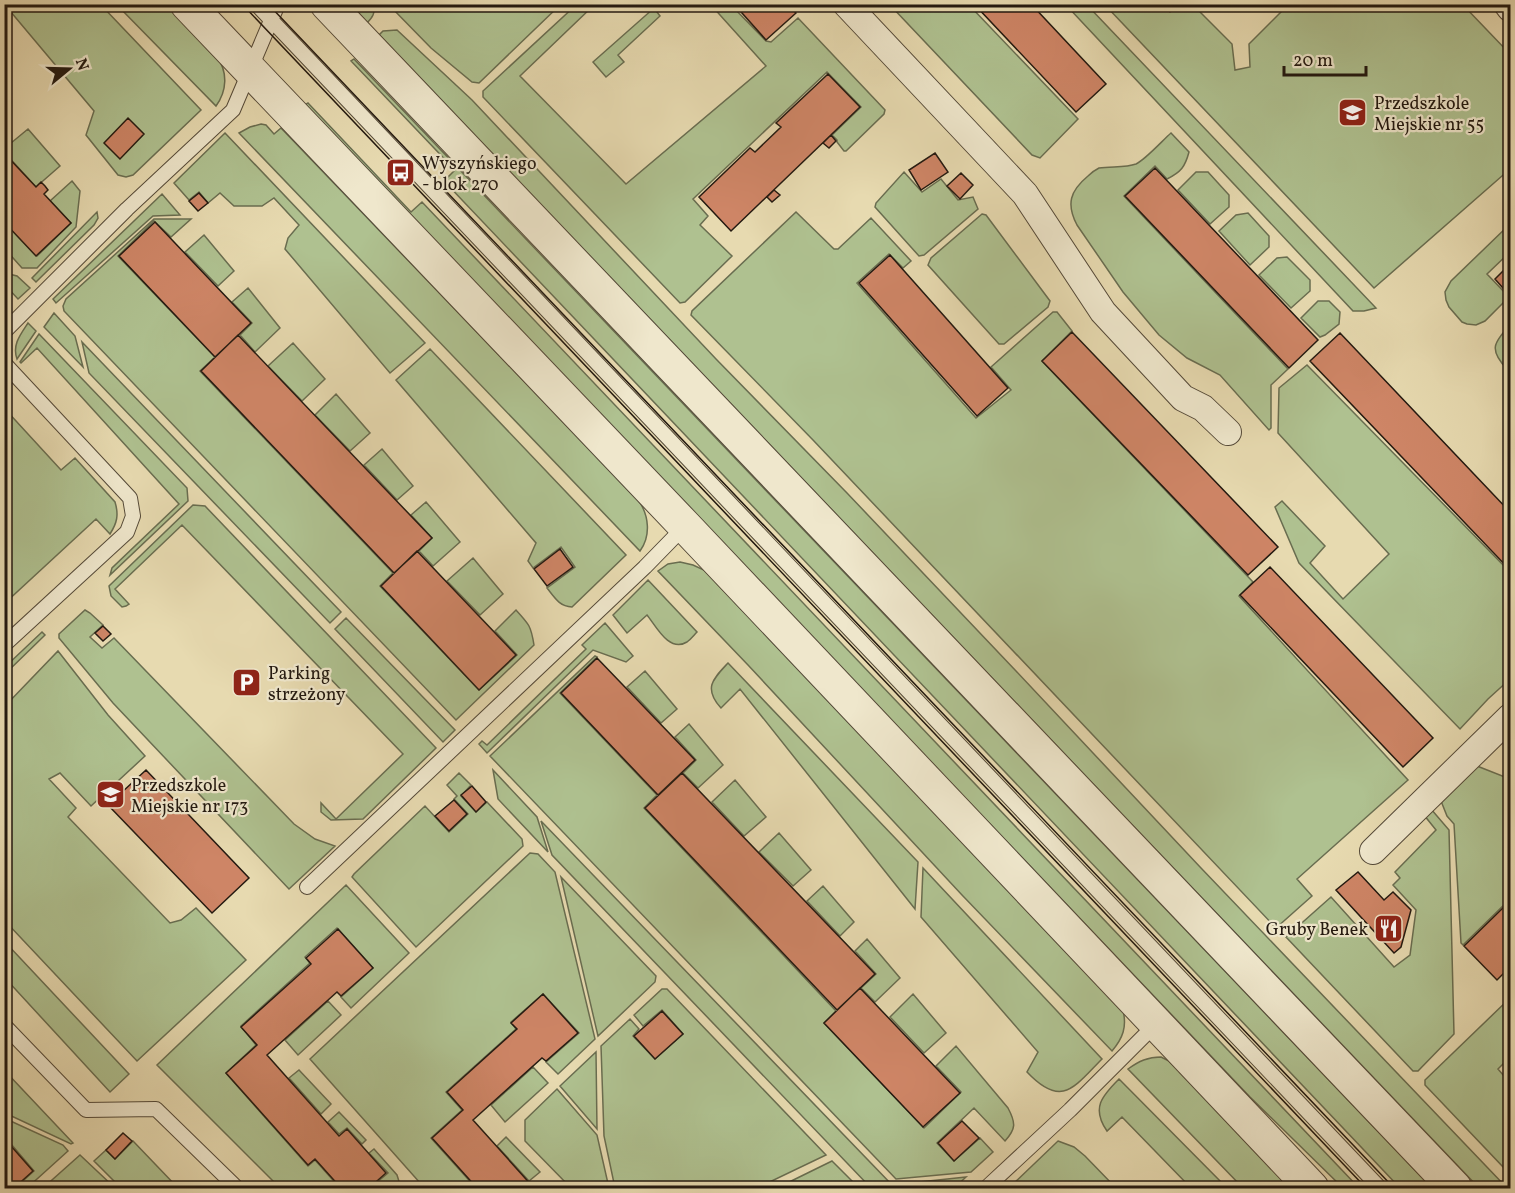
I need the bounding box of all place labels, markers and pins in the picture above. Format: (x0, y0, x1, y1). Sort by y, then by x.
place label: Przedszkole Miejskie nr 55 (1374, 92, 1484, 138)
school or university icon: Przedszkole Miejskie nr 55 (1337, 97, 1369, 129)
place label: Wyszyńskiego - blok 270 (422, 152, 537, 198)
bus stop icon: Wyszyńskiego - blok 270 (385, 157, 417, 189)
place label: Parking strzeżony (268, 662, 346, 708)
parking icon: Parking strzeżony (231, 667, 263, 699)
place label: Przedszkole Miejskie nr 173 (131, 774, 248, 820)
school or university icon: Przedszkole Miejskie nr 173 (94, 779, 126, 811)
restaurant icon: Gruby Benek (1373, 913, 1405, 945)
place label: Gruby Benek (1266, 918, 1368, 943)

